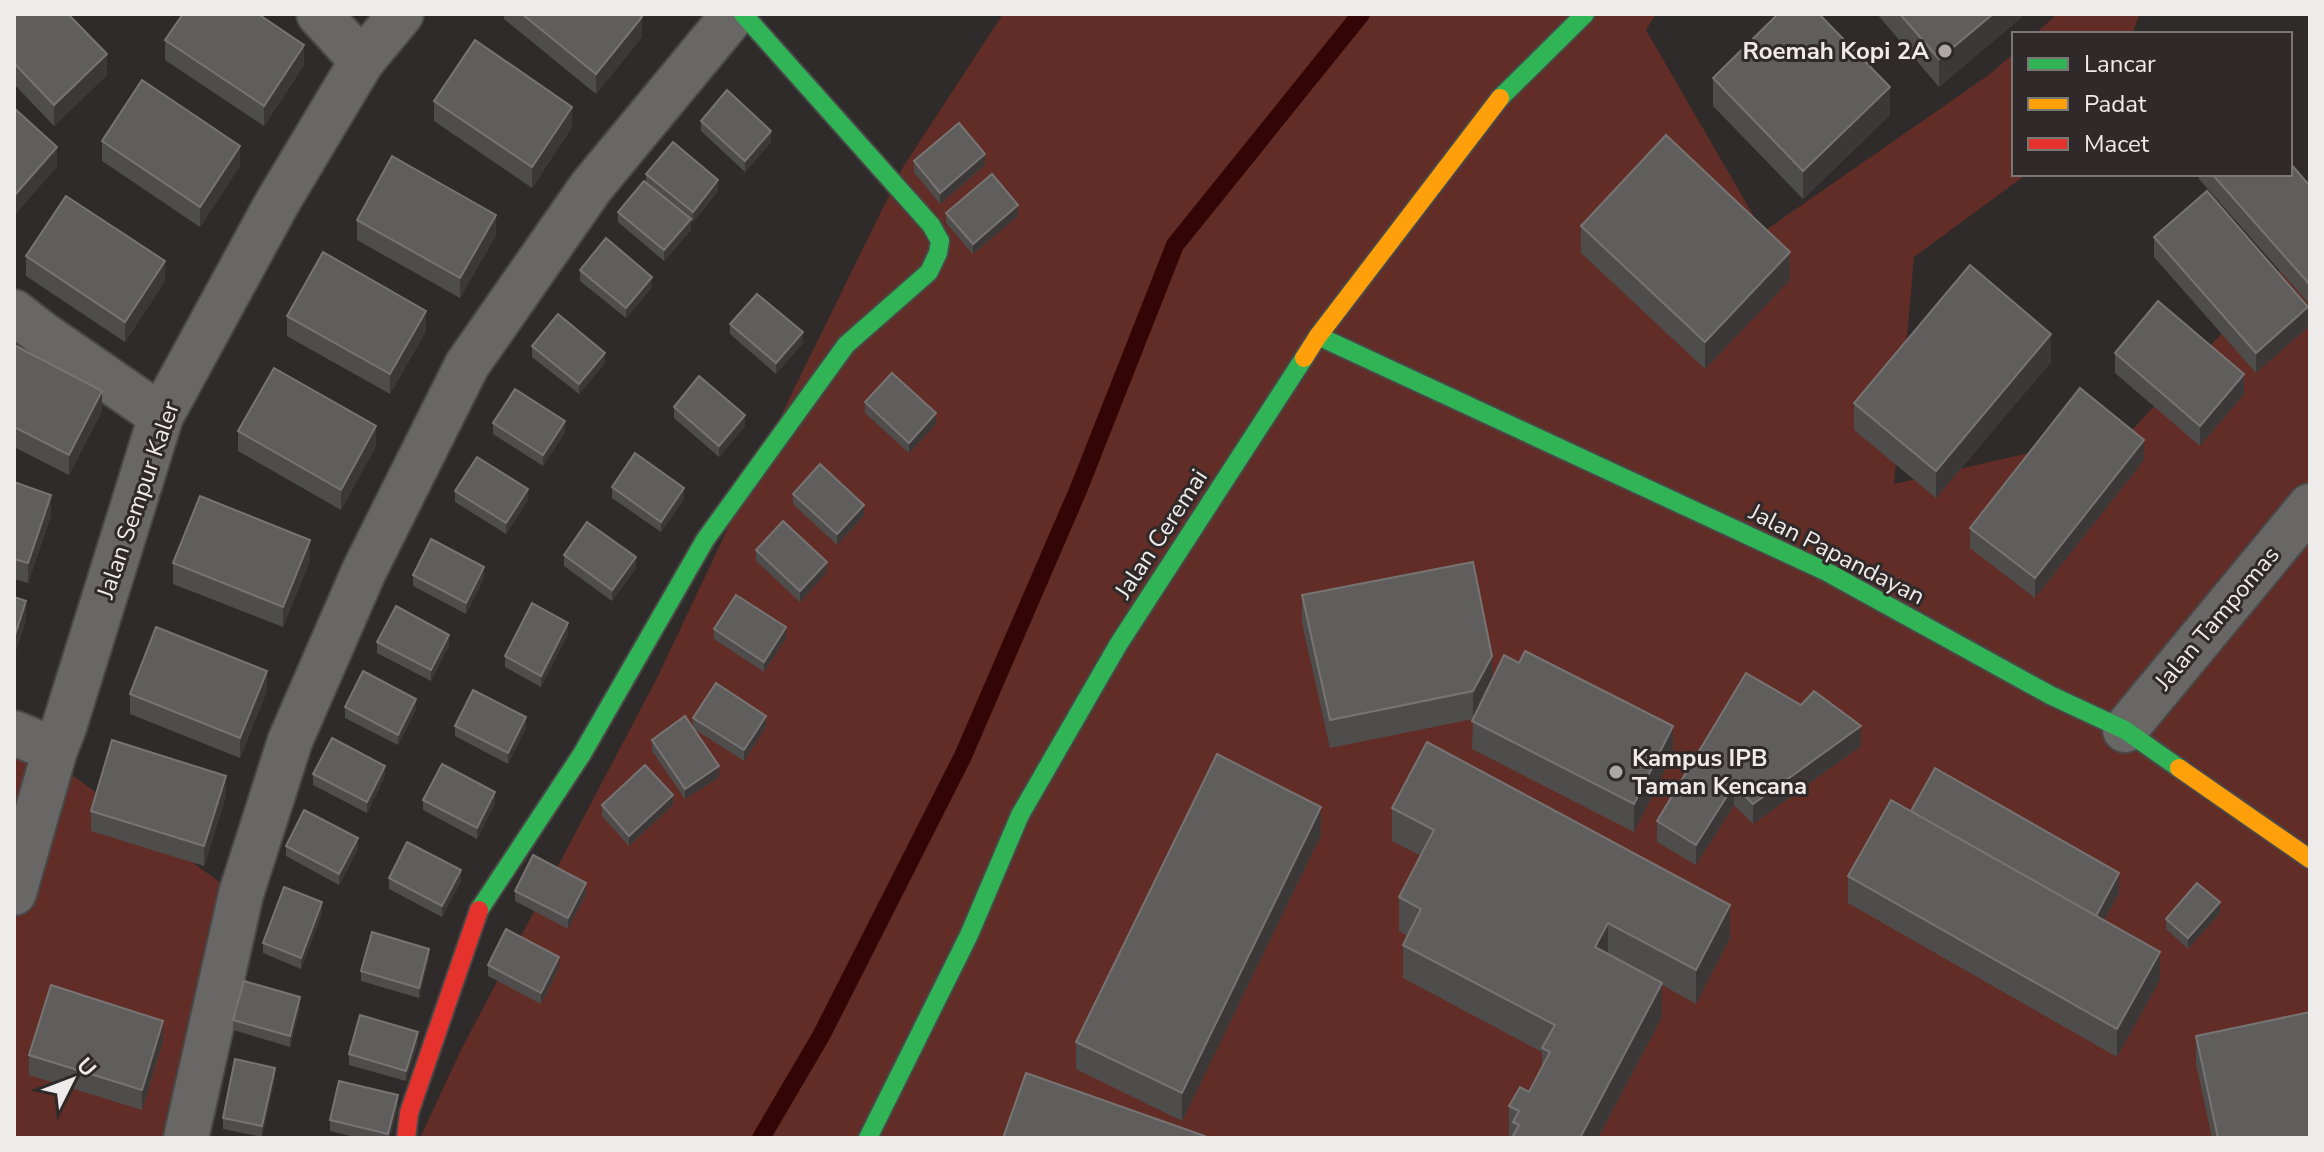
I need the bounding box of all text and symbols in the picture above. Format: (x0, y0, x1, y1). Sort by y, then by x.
legend (2012, 32, 2292, 176)
place label: Roemah Kopi 2A (1743, 35, 1929, 67)
marker: Roemah Kopi 2A (1936, 42, 1954, 60)
text: Lancar (2084, 48, 2156, 80)
text: Padat (2084, 88, 2147, 120)
text: Macet (2084, 128, 2150, 160)
street label: Jalan Sempur Kaler (89, 397, 187, 604)
street label: Jalan Ceremai (1107, 463, 1215, 606)
street label: Jalan Papandayan (1743, 496, 1930, 612)
street label: Jalan Tampomas (2147, 539, 2287, 697)
place label: Kampus IPB Taman Kencana (1632, 742, 1807, 802)
marker: Kampus IPB Taman Kencana (1607, 763, 1625, 781)
north arrow (32, 1040, 112, 1120)
text: U (70, 1051, 103, 1083)

